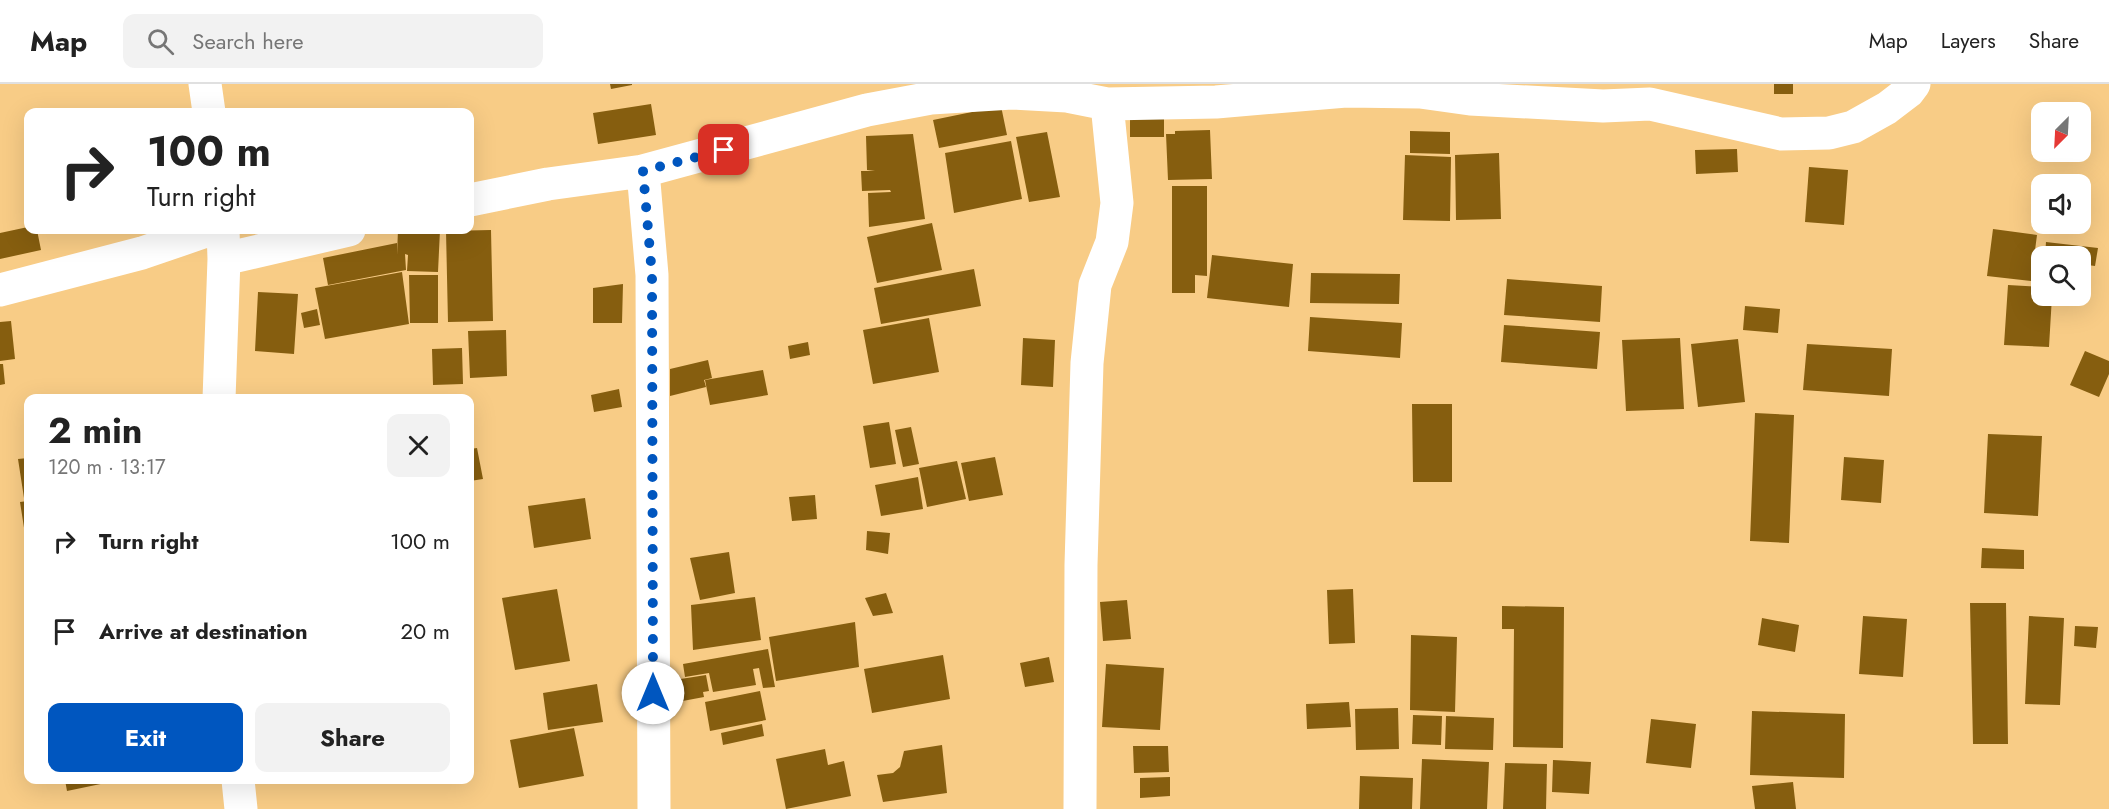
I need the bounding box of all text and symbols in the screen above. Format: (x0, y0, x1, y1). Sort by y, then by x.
search box (123, 14, 543, 68)
text: Map (30, 21, 87, 62)
icon: search (144, 25, 177, 58)
text: Search here (192, 25, 304, 57)
text: Map (1869, 26, 1908, 56)
text: Layers (1941, 26, 1996, 56)
text: Share (2029, 26, 2079, 56)
north arrow (2031, 102, 2091, 162)
map controls (2031, 102, 2091, 306)
text: 100 m (147, 121, 271, 182)
pin (698, 124, 749, 175)
icon: right (48, 132, 126, 210)
icon: arrive (707, 133, 740, 166)
button: sound (2031, 174, 2091, 234)
text: Turn right (147, 177, 255, 216)
button: search (2031, 246, 2091, 306)
text: 2 min (48, 404, 143, 456)
button: close (387, 414, 450, 477)
text: 120 m · 13:17 (48, 453, 165, 482)
icon: right (48, 525, 81, 558)
text: Turn right (99, 525, 199, 557)
text: 100 m (390, 525, 450, 557)
icon: arrive (48, 615, 81, 648)
text: Arrive at destination (99, 615, 308, 647)
text: 20 m (401, 615, 450, 647)
position arrow (621, 661, 685, 725)
button: Exit (48, 703, 243, 772)
button: Share (255, 703, 450, 772)

